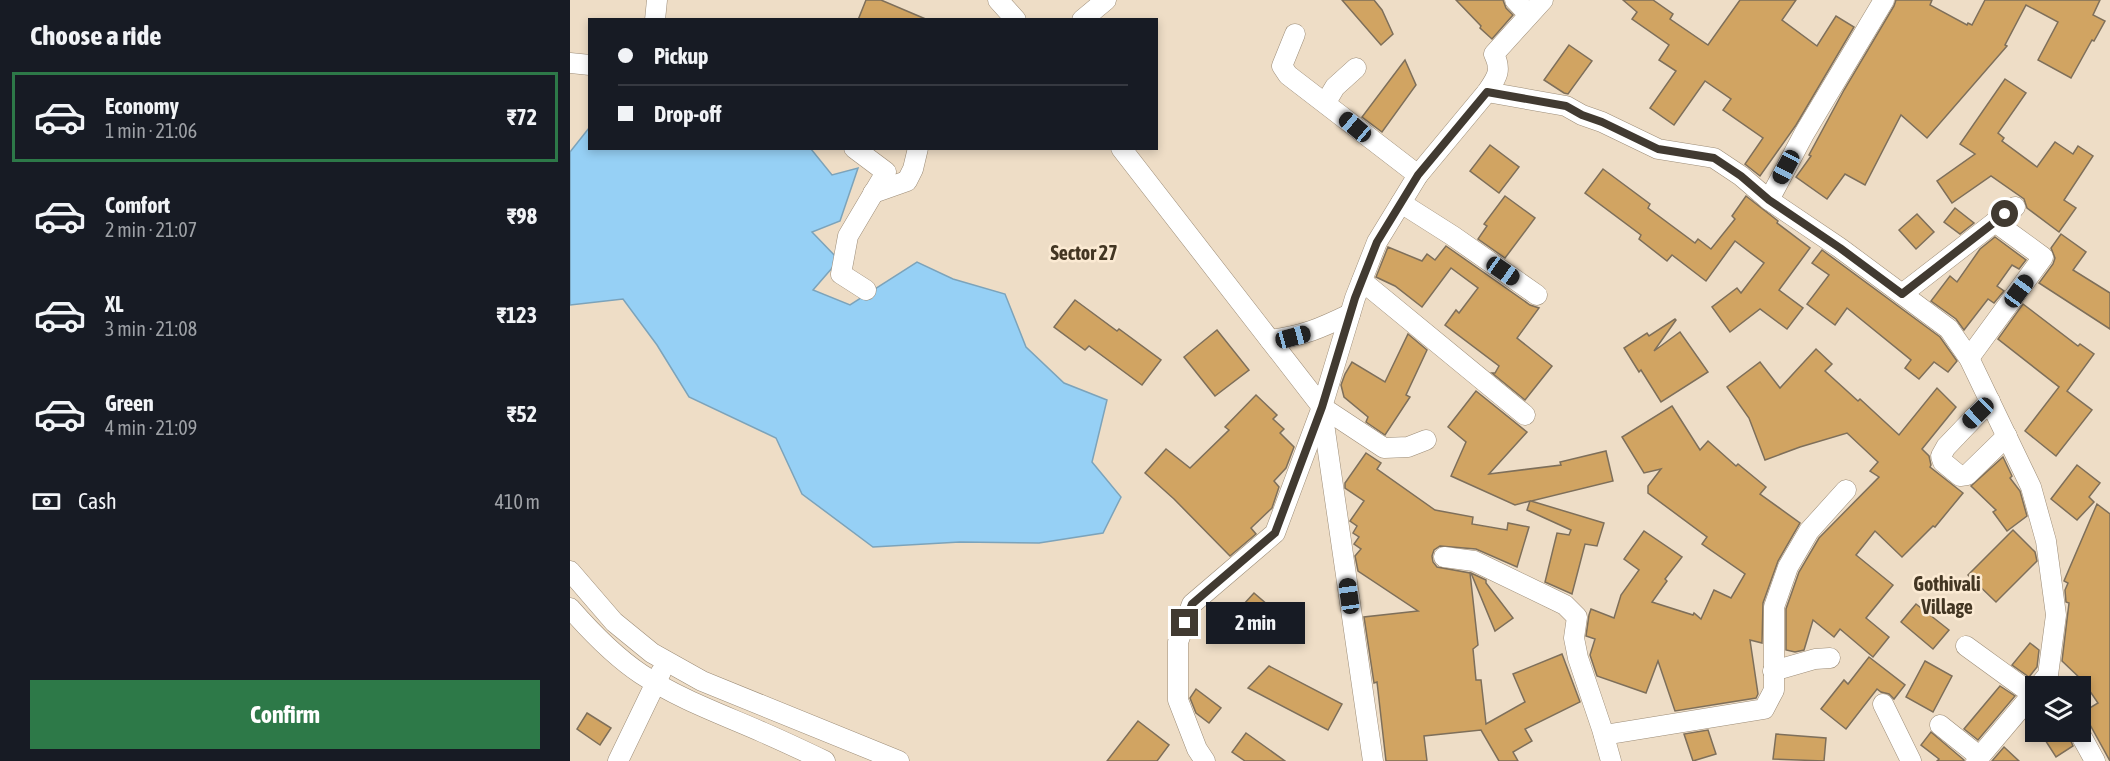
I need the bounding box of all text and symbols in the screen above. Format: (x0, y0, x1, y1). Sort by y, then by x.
text: Choose a ride (30, 20, 162, 51)
text: Pickup (654, 43, 709, 69)
icon: car (33, 90, 87, 144)
text: Economy (105, 93, 179, 119)
text: Drop-off (654, 101, 721, 127)
text: ₹72 (507, 104, 537, 130)
car (1335, 109, 1375, 145)
text: 1 min · 21:06 (105, 119, 197, 142)
car (1770, 147, 1802, 187)
icon: car (33, 189, 87, 243)
text: Comfort (105, 192, 170, 218)
route start (1991, 200, 2018, 227)
text: ₹98 (507, 203, 537, 229)
text: 2 min · 21:07 (105, 218, 197, 241)
district label: Sector 27 (1050, 241, 1118, 264)
car (1483, 253, 1523, 289)
car (2001, 271, 2037, 311)
icon: car (33, 288, 87, 342)
text: XL (105, 291, 123, 317)
text: ₹123 (497, 302, 537, 328)
text: 3 min · 21:08 (105, 317, 197, 340)
car (1273, 324, 1313, 350)
icon: car (33, 387, 87, 441)
text: Green (105, 390, 154, 416)
car (1959, 394, 1997, 432)
text: ₹52 (507, 401, 537, 427)
text: 4 min · 21:09 (105, 416, 197, 439)
icon: cash (30, 485, 63, 518)
text: Cash (78, 488, 117, 514)
text: 410 m (495, 490, 540, 513)
district label: Gothivali Village (1913, 572, 1981, 618)
car (1338, 577, 1360, 615)
callout: 2 min (1206, 602, 1305, 644)
route end (1171, 609, 1198, 636)
text: 2 min (1235, 611, 1276, 634)
map controls (2025, 676, 2091, 742)
button: layers (2025, 676, 2091, 742)
button: Confirm (30, 680, 540, 749)

